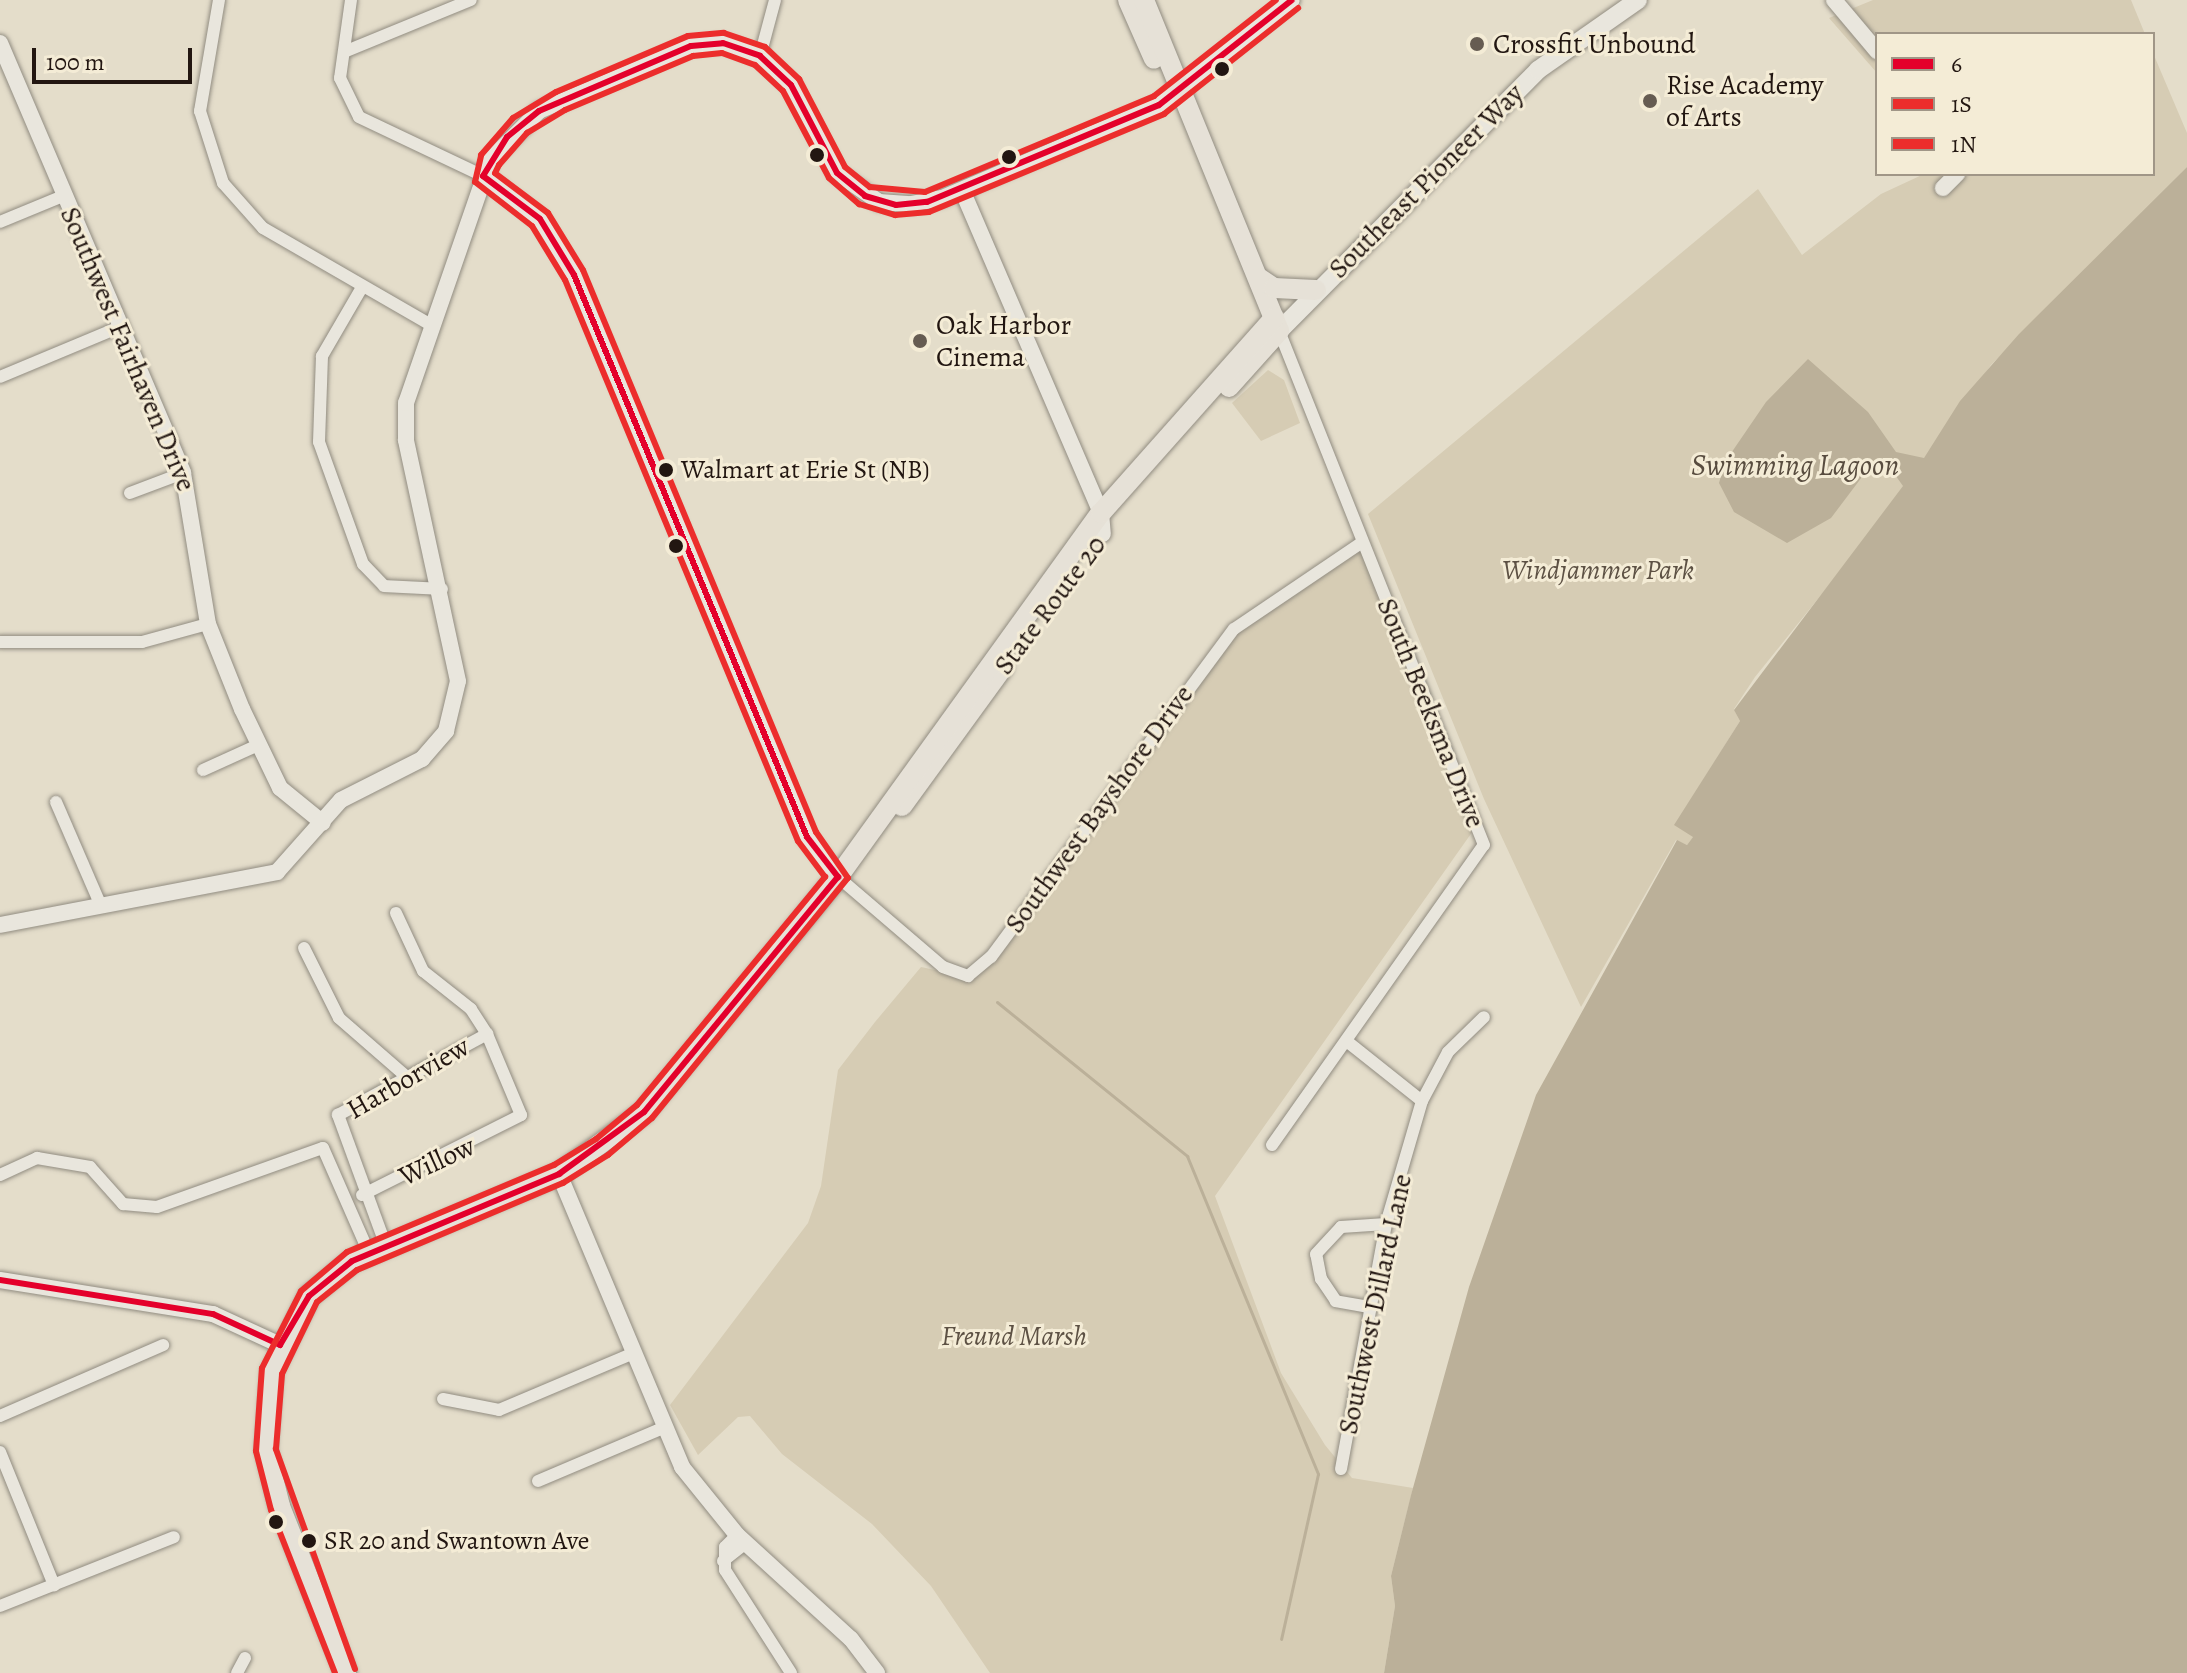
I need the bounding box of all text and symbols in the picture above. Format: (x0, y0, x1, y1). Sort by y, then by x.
place label: Crossfit Unbound (1493, 27, 1696, 61)
scale bar (36, 32, 196, 82)
legend (1875, 32, 2155, 176)
marker: Crossfit Unbound (1468, 35, 1486, 53)
text: 100 m (46, 46, 105, 78)
text: 6 (1951, 48, 1962, 80)
unlabelled marker (1214, 61, 1230, 77)
place label: Rise Academy of Arts (1666, 68, 1823, 134)
street label: Southeast Pioneer Way (1322, 77, 1530, 285)
text: 1S (1951, 88, 1972, 120)
marker: Rise Academy of Arts (1641, 92, 1659, 110)
text: 1N (1951, 128, 1976, 160)
unlabelled marker (809, 147, 825, 163)
unlabelled marker (1001, 149, 1017, 165)
street label: Southwest Fairhaven Drive (53, 202, 203, 496)
place label: Oak Harbor Cinema (936, 308, 1071, 374)
marker: Oak Harbor Cinema (911, 332, 929, 350)
water label: Swimming Lagoon (1691, 447, 1899, 483)
place label: Walmart at Erie St (NB) (681, 454, 930, 486)
marker: Walmart at Erie St (NB) (658, 462, 674, 478)
street label: State Route 20 (987, 529, 1113, 681)
unlabelled marker (668, 538, 684, 554)
park label: Windjammer Park (1502, 553, 1694, 587)
street label: South Beeksma Drive (1370, 593, 1492, 833)
street label: Southwest Bayshore Drive (998, 679, 1200, 939)
street label: Harborview (341, 1029, 475, 1127)
street label: Willow (394, 1129, 480, 1193)
street label: Southwest Dillard Lane (1331, 1171, 1419, 1437)
park label: Freund Marsh (941, 1319, 1087, 1353)
unlabelled marker (268, 1514, 284, 1530)
place label: SR 20 and Swantown Ave (324, 1525, 589, 1557)
marker: SR 20 and Swantown Ave (301, 1533, 317, 1549)

